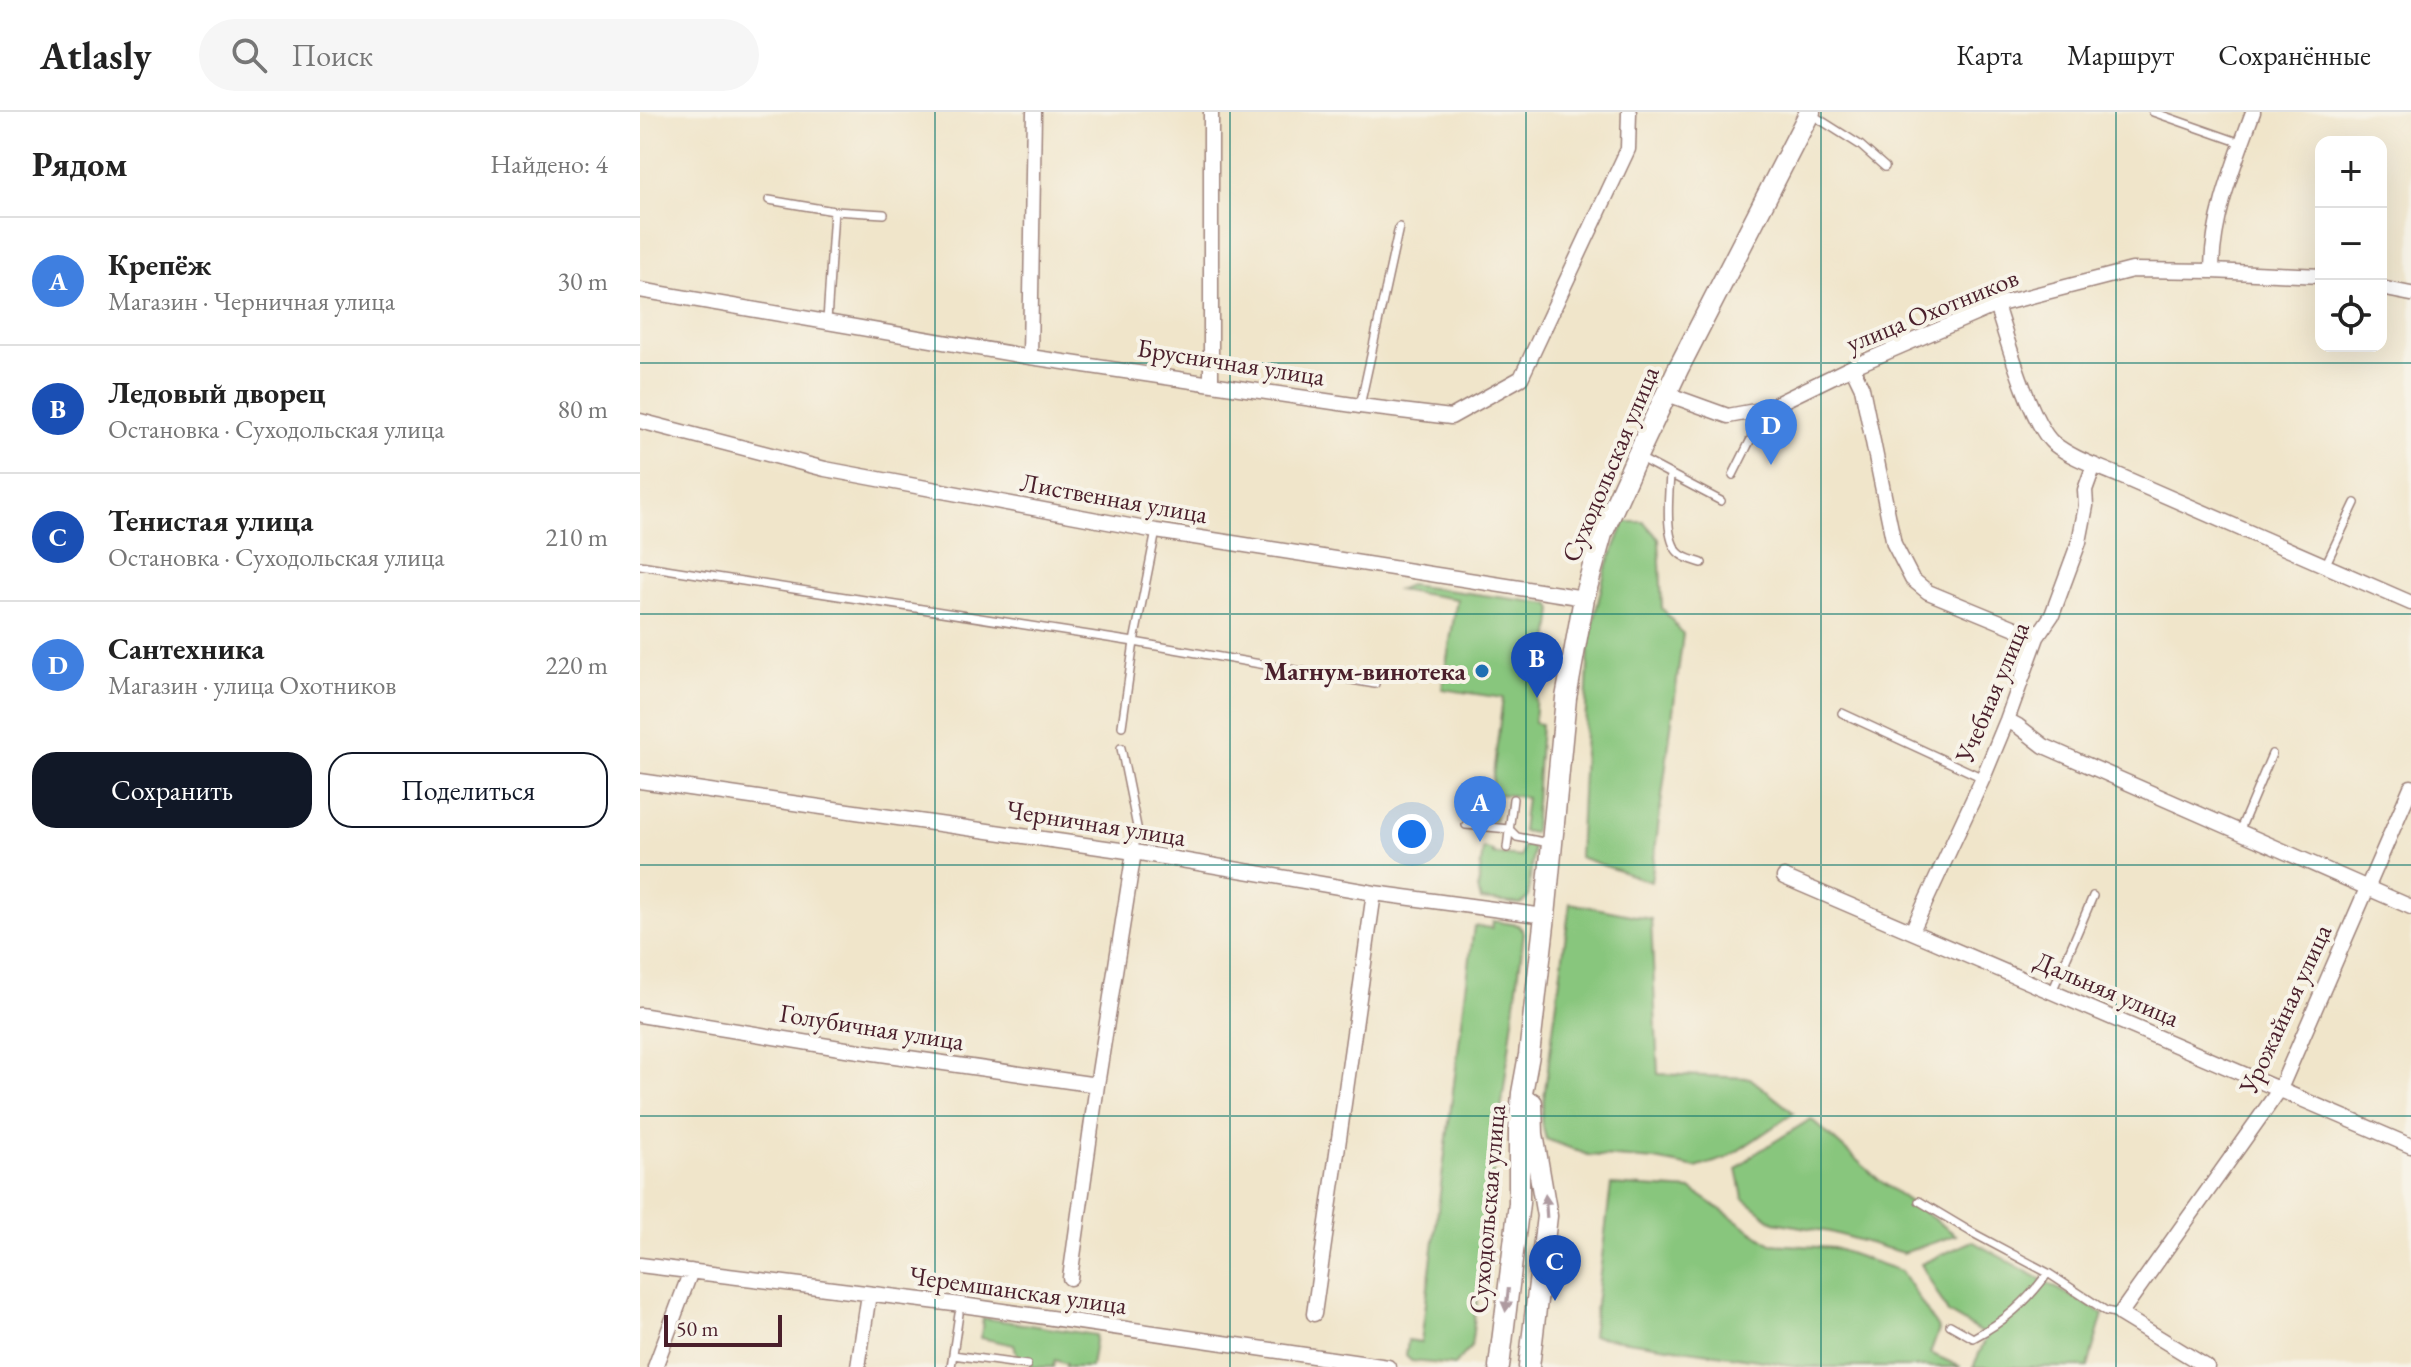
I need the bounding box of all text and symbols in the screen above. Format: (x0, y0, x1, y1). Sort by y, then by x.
search box (199, 19, 759, 91)
text: Atlasly (40, 31, 151, 80)
icon: search (227, 33, 271, 77)
text: Поиск (291, 36, 373, 75)
text: Карта (1956, 37, 2023, 73)
text: Маршрут (2067, 37, 2174, 73)
text: Сохранённые (2218, 37, 2371, 73)
map controls (2315, 136, 2387, 352)
button: + (2315, 136, 2387, 208)
text: Рядом (32, 142, 127, 186)
text: Найдено: 4 (490, 147, 608, 181)
button: − (2315, 208, 2387, 280)
text: Крепёж (108, 245, 212, 284)
street label: улица Охотников (1841, 260, 2023, 360)
text: A (49, 264, 67, 298)
text: 30 m (558, 264, 608, 298)
button: locate (2315, 280, 2387, 352)
text: Магазин · Черничная улица (108, 284, 395, 318)
street label: Брусничная улица (1135, 330, 1328, 394)
street label: Суходольская улица (1553, 360, 1667, 567)
text: Ледовый дворец (108, 373, 326, 412)
text: B (50, 392, 66, 426)
text: 80 m (558, 392, 608, 426)
pin: D (1745, 399, 1797, 465)
text: Остановка · Суходольская улица (108, 412, 445, 446)
street label: Лиственная улица (1018, 465, 1211, 531)
text: Тенистая улица (108, 501, 314, 540)
text: C (49, 520, 67, 554)
text: 210 m (545, 520, 608, 554)
text: Остановка · Суходольская улица (108, 540, 445, 574)
street label: Учебная улица (1947, 616, 2037, 769)
text: Сантехника (108, 629, 264, 668)
pin: B (1511, 632, 1563, 698)
text: D (48, 648, 68, 682)
text: 220 m (545, 648, 608, 682)
place label: Магнум-винотека (1264, 654, 1467, 688)
marker: Магнум-винотека (1473, 662, 1491, 680)
text: Магазин · улица Охотников (108, 668, 396, 702)
button: Сохранить (32, 752, 312, 828)
button: Поделиться (328, 752, 608, 828)
pin: A (1454, 776, 1506, 842)
street label: Черничная улица (1004, 792, 1189, 854)
your location (1392, 814, 1432, 854)
street label: Урожайная улица (2230, 918, 2339, 1100)
street label: Дальняя улица (2029, 943, 2185, 1035)
street label: Голубичная улица (777, 996, 967, 1058)
street label: Суходольская улица (1461, 1102, 1513, 1315)
one-way arrow (1539, 1193, 1552, 1218)
pin: C (1529, 1235, 1581, 1301)
street label: Черемшанская улица (907, 1258, 1130, 1322)
one-way arrow (1500, 1288, 1513, 1313)
scale bar (664, 1311, 782, 1347)
text: 50 m (676, 1314, 719, 1343)

